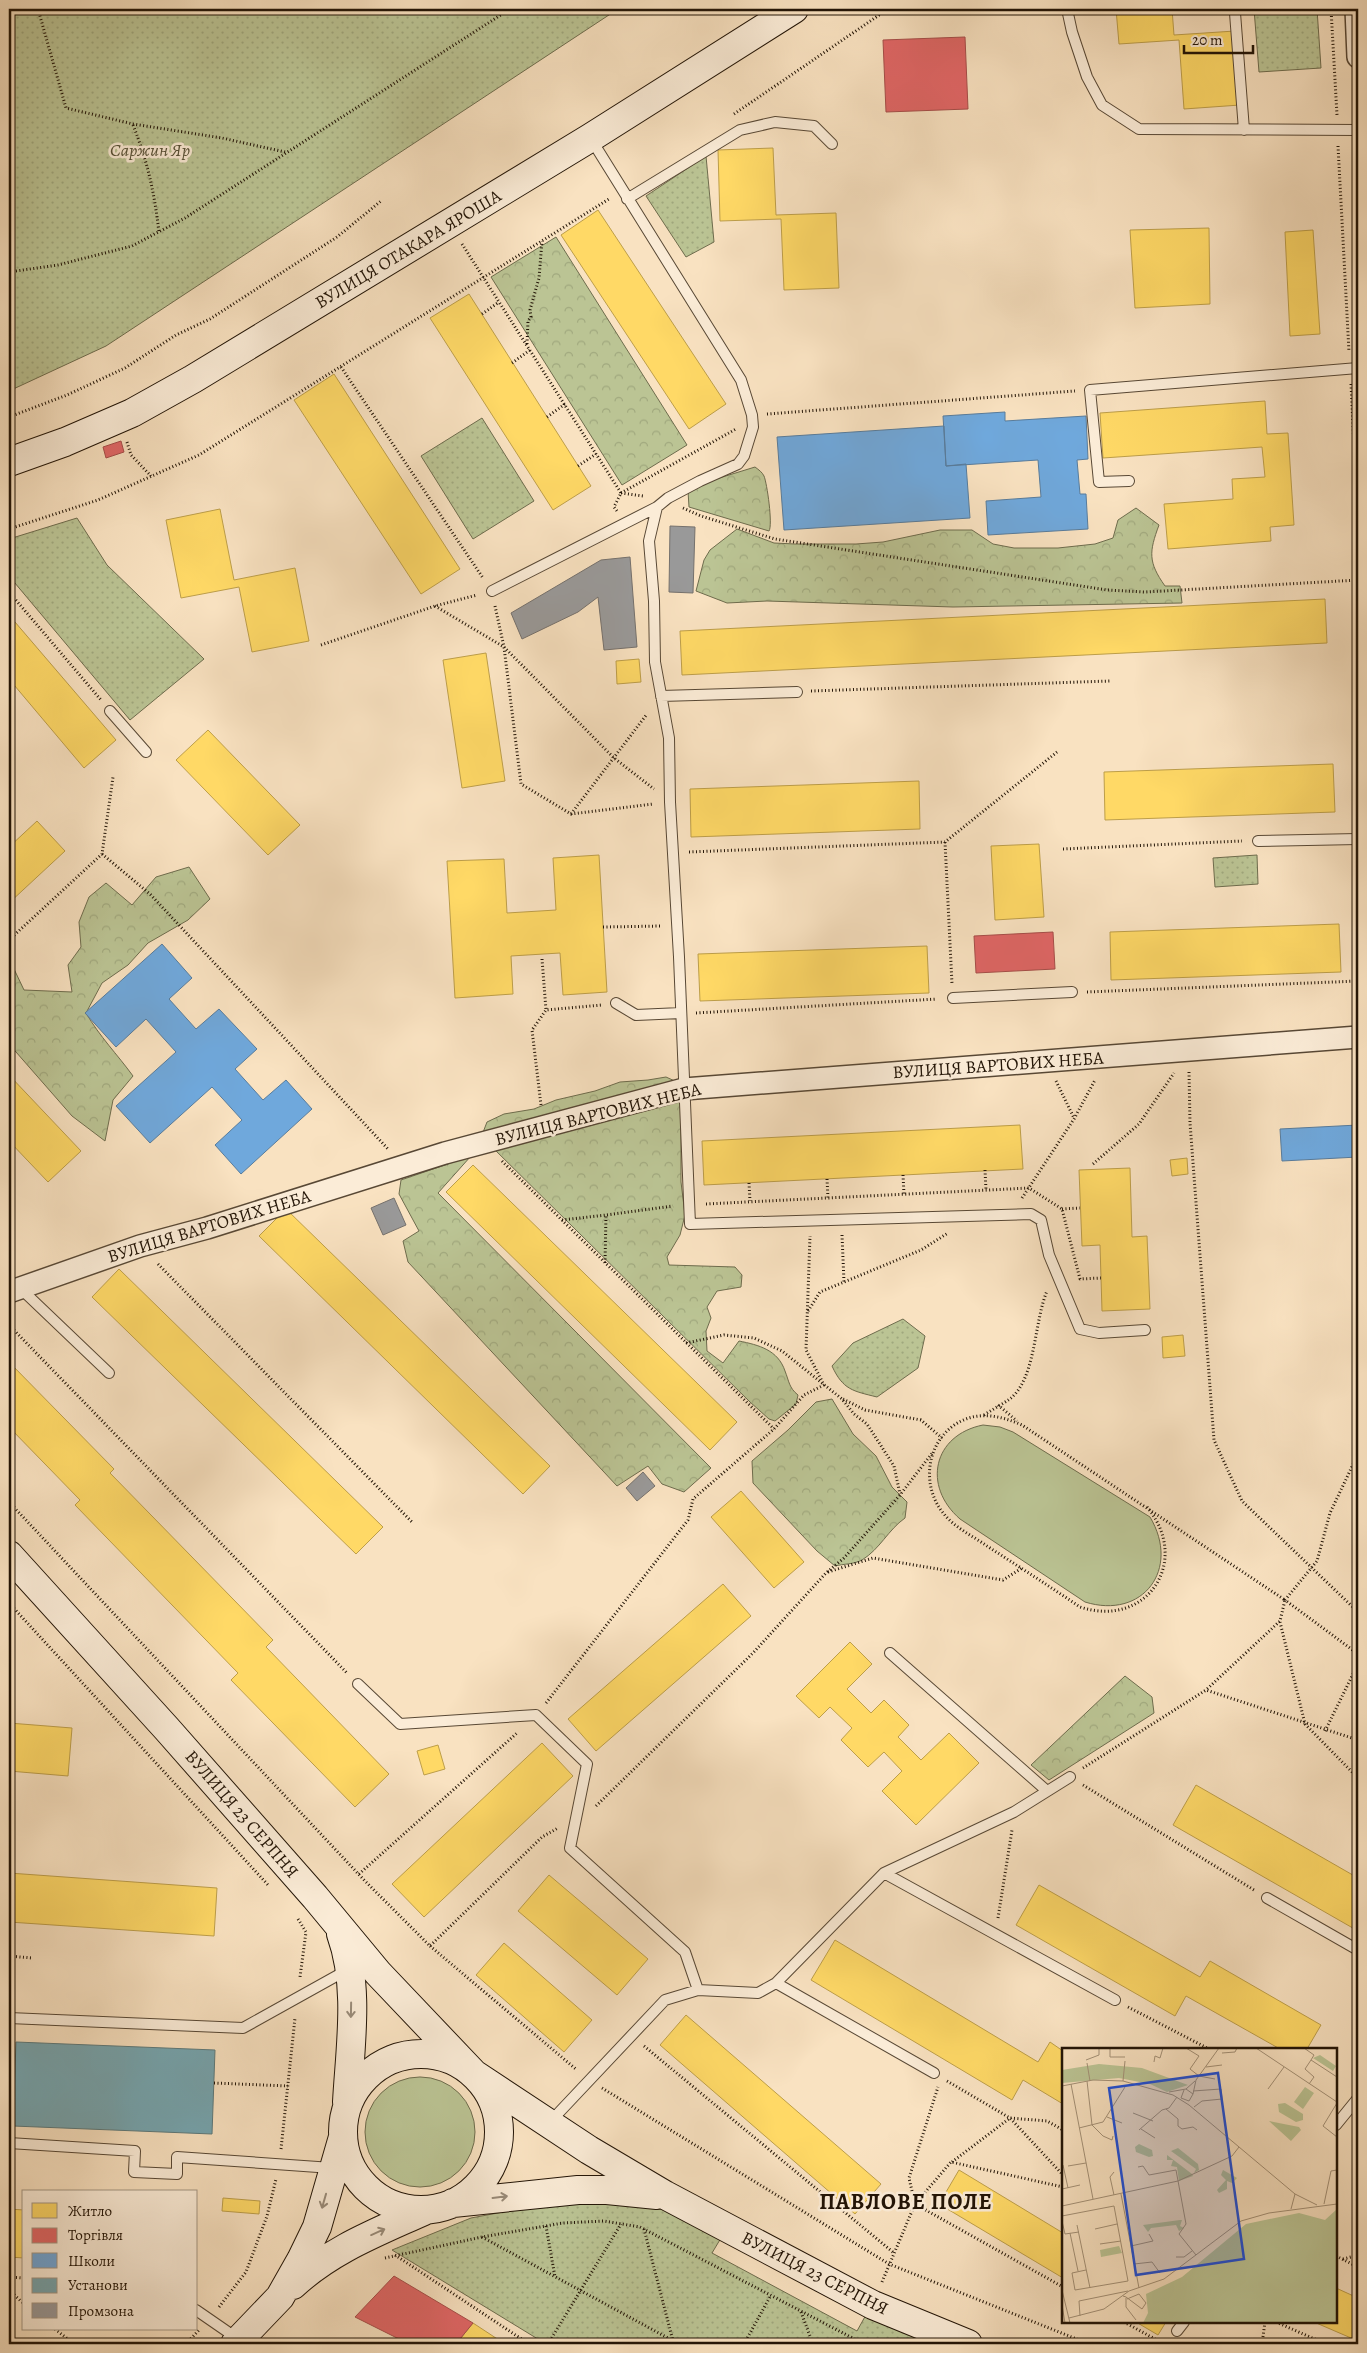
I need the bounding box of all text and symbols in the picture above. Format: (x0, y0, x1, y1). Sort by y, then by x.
scale bar (1184, 22, 1253, 54)
text: 20 m (1192, 30, 1223, 50)
park label: Саржин Яр (110, 138, 190, 162)
street label: ВУЛИЦЯ ОТАКАРА ЯРОША (310, 184, 506, 314)
street label: ВУЛИЦЯ ВАРТОВИХ НЕБА (892, 1046, 1105, 1084)
street label: ВУЛИЦЯ ВАРТОВИХ НЕБА (493, 1077, 704, 1151)
street label: ВУЛИЦЯ ВАРТОВИХ НЕБА (104, 1183, 314, 1268)
street label: ВУЛИЦЯ 23 СЕРПНЯ (180, 1745, 304, 1883)
one-way arrow (346, 2002, 356, 2018)
inset map (1062, 2048, 1337, 2323)
district label: ПАВЛОВЕ ПОЛЕ (819, 2187, 993, 2217)
legend (22, 2190, 198, 2330)
one-way arrow (492, 2192, 508, 2202)
one-way arrow (319, 2193, 329, 2209)
text: Житло (68, 2201, 112, 2221)
text: Торгівля (68, 2225, 123, 2245)
street label: ВУЛИЦЯ 23 СЕРПНЯ (737, 2226, 893, 2320)
one-way arrow (370, 2227, 385, 2236)
text: Школи (68, 2251, 115, 2271)
text: Установи (68, 2275, 128, 2295)
text: Промзона (68, 2301, 134, 2321)

